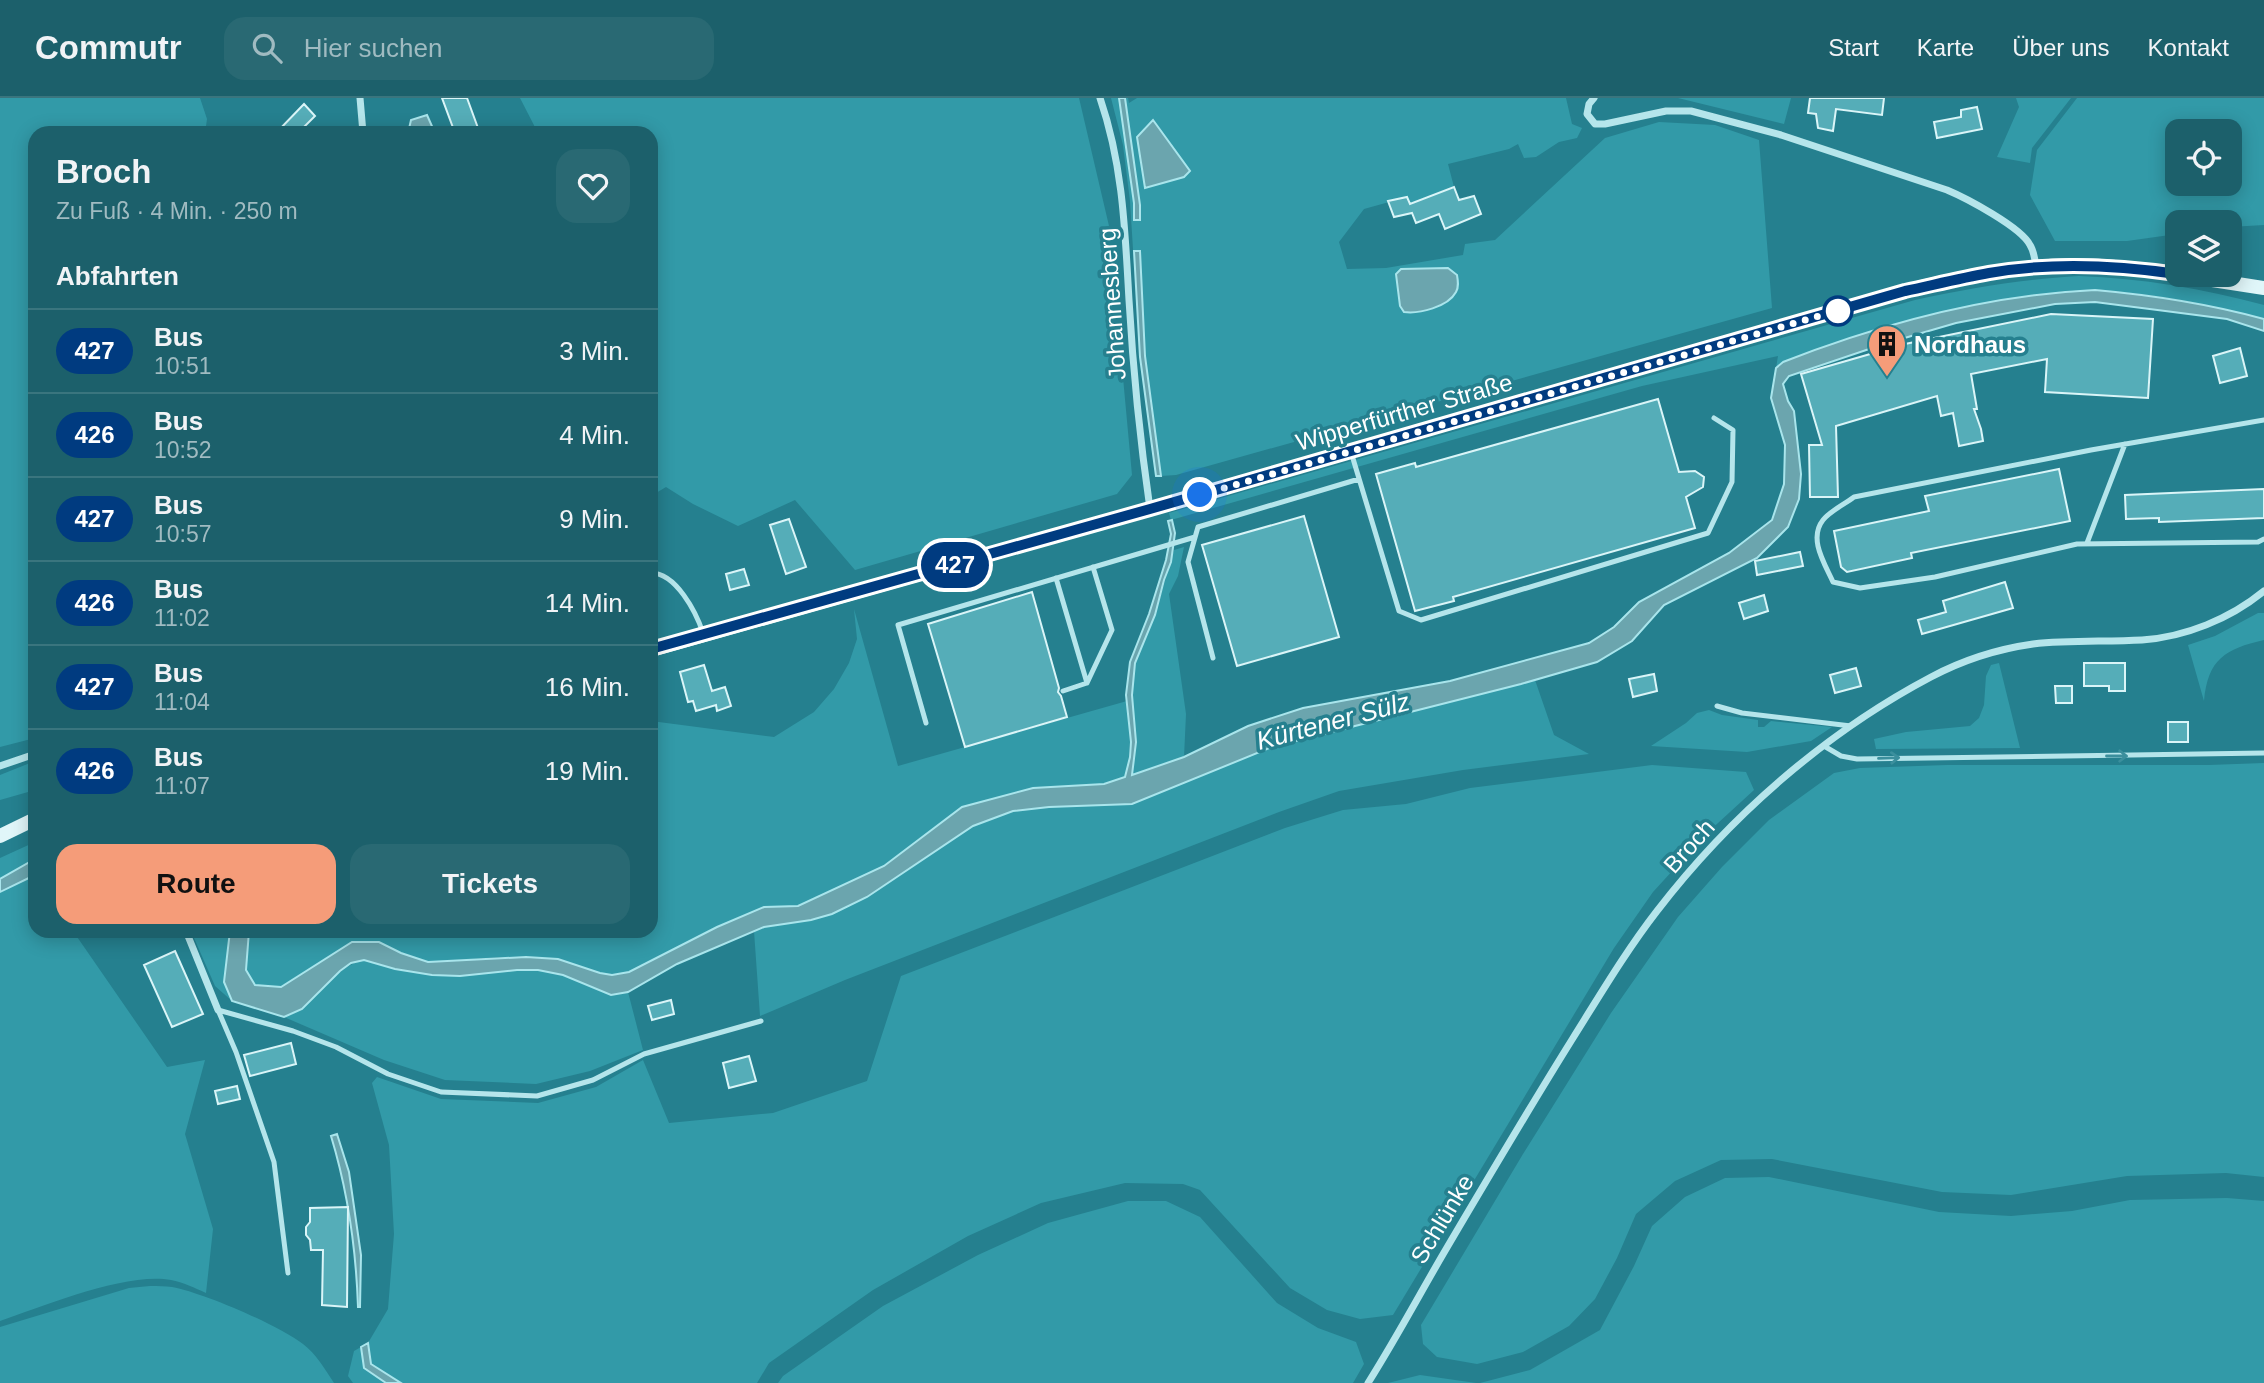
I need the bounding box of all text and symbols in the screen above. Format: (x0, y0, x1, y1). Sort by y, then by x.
search box (224, 17, 714, 80)
text: Commutr (35, 29, 182, 66)
icon: search (248, 29, 286, 67)
text: Hier suchen (304, 33, 442, 63)
text: Start (1828, 34, 1879, 61)
text: Karte (1917, 34, 1974, 61)
text: Über uns (2012, 34, 2110, 61)
text: Kontakt (2148, 34, 2229, 61)
map controls (2165, 119, 2242, 287)
button: locate (2165, 119, 2242, 196)
button: heart (556, 149, 630, 223)
text: Broch (56, 153, 151, 190)
text: Zu Fuß · 4 Min. · 250 m (56, 198, 298, 224)
button: layers (2165, 210, 2242, 287)
street label: Johannesberg (1093, 227, 1131, 381)
text: Abfahrten (56, 261, 179, 291)
unlabelled marker (1823, 296, 1853, 326)
text: Bus (154, 322, 203, 352)
building icon: Nordhaus (1866, 323, 1908, 378)
place label: Nordhaus (1914, 331, 2026, 358)
text: 3 Min. (559, 336, 630, 366)
text: 427 (74, 337, 115, 364)
text: 10:51 (154, 353, 212, 379)
street label: Wipperfürther Straße (1293, 368, 1515, 456)
text: Bus (154, 406, 203, 436)
text: 4 Min. (559, 420, 630, 450)
text: 426 (74, 421, 115, 448)
text: 10:52 (154, 437, 212, 463)
your location (1182, 477, 1217, 512)
text: Bus (154, 490, 203, 520)
text: 9 Min. (559, 504, 630, 534)
text: 427 (74, 505, 115, 532)
text: 10:57 (154, 521, 212, 547)
line badge: 427 (915, 542, 995, 588)
text: 427 (935, 551, 975, 578)
text: Bus (154, 574, 203, 604)
text: 14 Min. (545, 588, 630, 618)
text: 426 (74, 589, 115, 616)
text: 11:02 (154, 605, 210, 631)
text: Bus (154, 658, 203, 688)
text: 16 Min. (545, 672, 630, 702)
text: 427 (74, 673, 115, 700)
water label: Kürtener Sülz (1253, 686, 1413, 756)
text: 11:04 (154, 689, 210, 715)
text: Bus (154, 742, 203, 772)
one-way arrow (2105, 749, 2128, 763)
one-way arrow (1877, 751, 1900, 764)
text: 19 Min. (545, 756, 630, 786)
text: 426 (74, 757, 115, 784)
text: 11:07 (154, 773, 210, 799)
street label: Broch (1658, 814, 1720, 878)
button: Route (56, 844, 336, 924)
button: Tickets (350, 844, 630, 924)
street label: Schlünke (1405, 1170, 1479, 1268)

